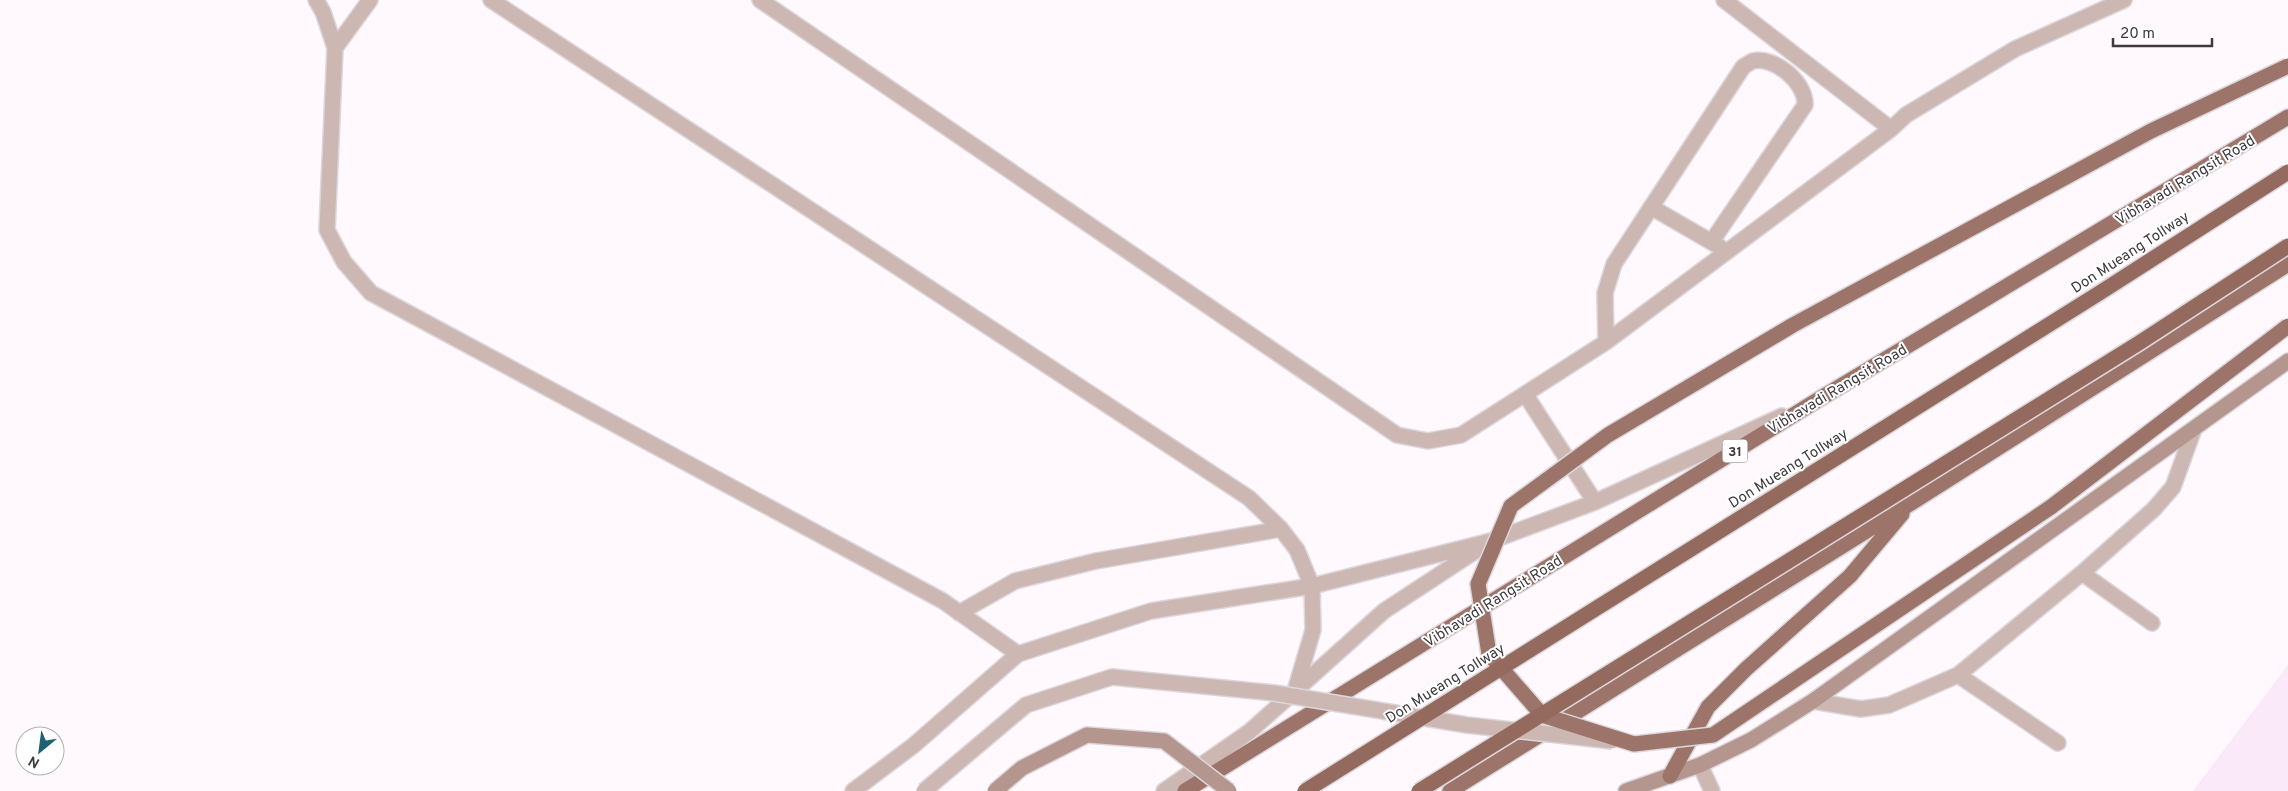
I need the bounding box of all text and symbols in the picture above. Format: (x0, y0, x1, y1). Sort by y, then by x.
scale bar (2113, 15, 2212, 47)
text: 20 m (2120, 25, 2155, 44)
street label: Vibhavadi Rangsit Road (2113, 132, 2259, 230)
street label: Don Mueang Tollway (2068, 208, 2193, 299)
street label: Vibhavadi Rangsit Road (1765, 341, 1911, 439)
street label: Don Mueang Tollway (1726, 425, 1852, 514)
road number: 31 (1722, 440, 1748, 462)
street label: Vibhavadi Rangsit Road (1421, 552, 1566, 653)
street label: Don Mueang Tollway (1383, 640, 1509, 729)
north arrow (15, 726, 65, 776)
text: N (26, 751, 43, 771)

